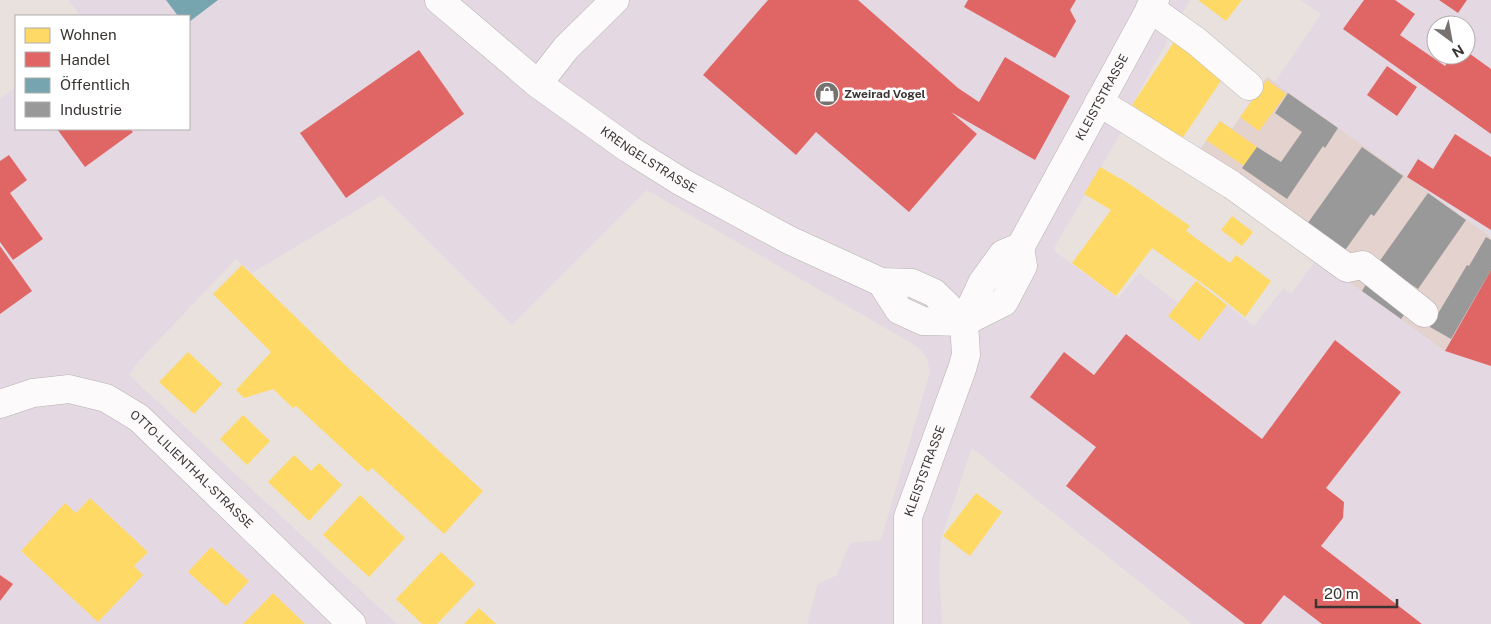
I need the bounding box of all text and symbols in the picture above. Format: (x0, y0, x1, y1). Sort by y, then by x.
legend (15, 15, 190, 130)
north arrow (1426, 15, 1476, 65)
text: Wohnen (60, 26, 117, 43)
text: N (1449, 41, 1467, 61)
text: Handel (60, 51, 110, 68)
street label: KLEISTSTRASSE (1073, 52, 1131, 143)
text: Öffentlich (60, 75, 130, 93)
shop icon: Zweirad Vogel (814, 81, 840, 107)
place label: Zweirad Vogel (844, 87, 926, 101)
text: Industrie (60, 101, 122, 118)
street label: KRENGELSTRASSE (598, 124, 699, 196)
street label: OTTO-LILIENTHAL-STRASSE (128, 407, 256, 531)
street label: KLEISTSTRASSE (902, 423, 948, 519)
scale bar (1316, 576, 1397, 608)
text: 20 m (1324, 585, 1359, 602)

